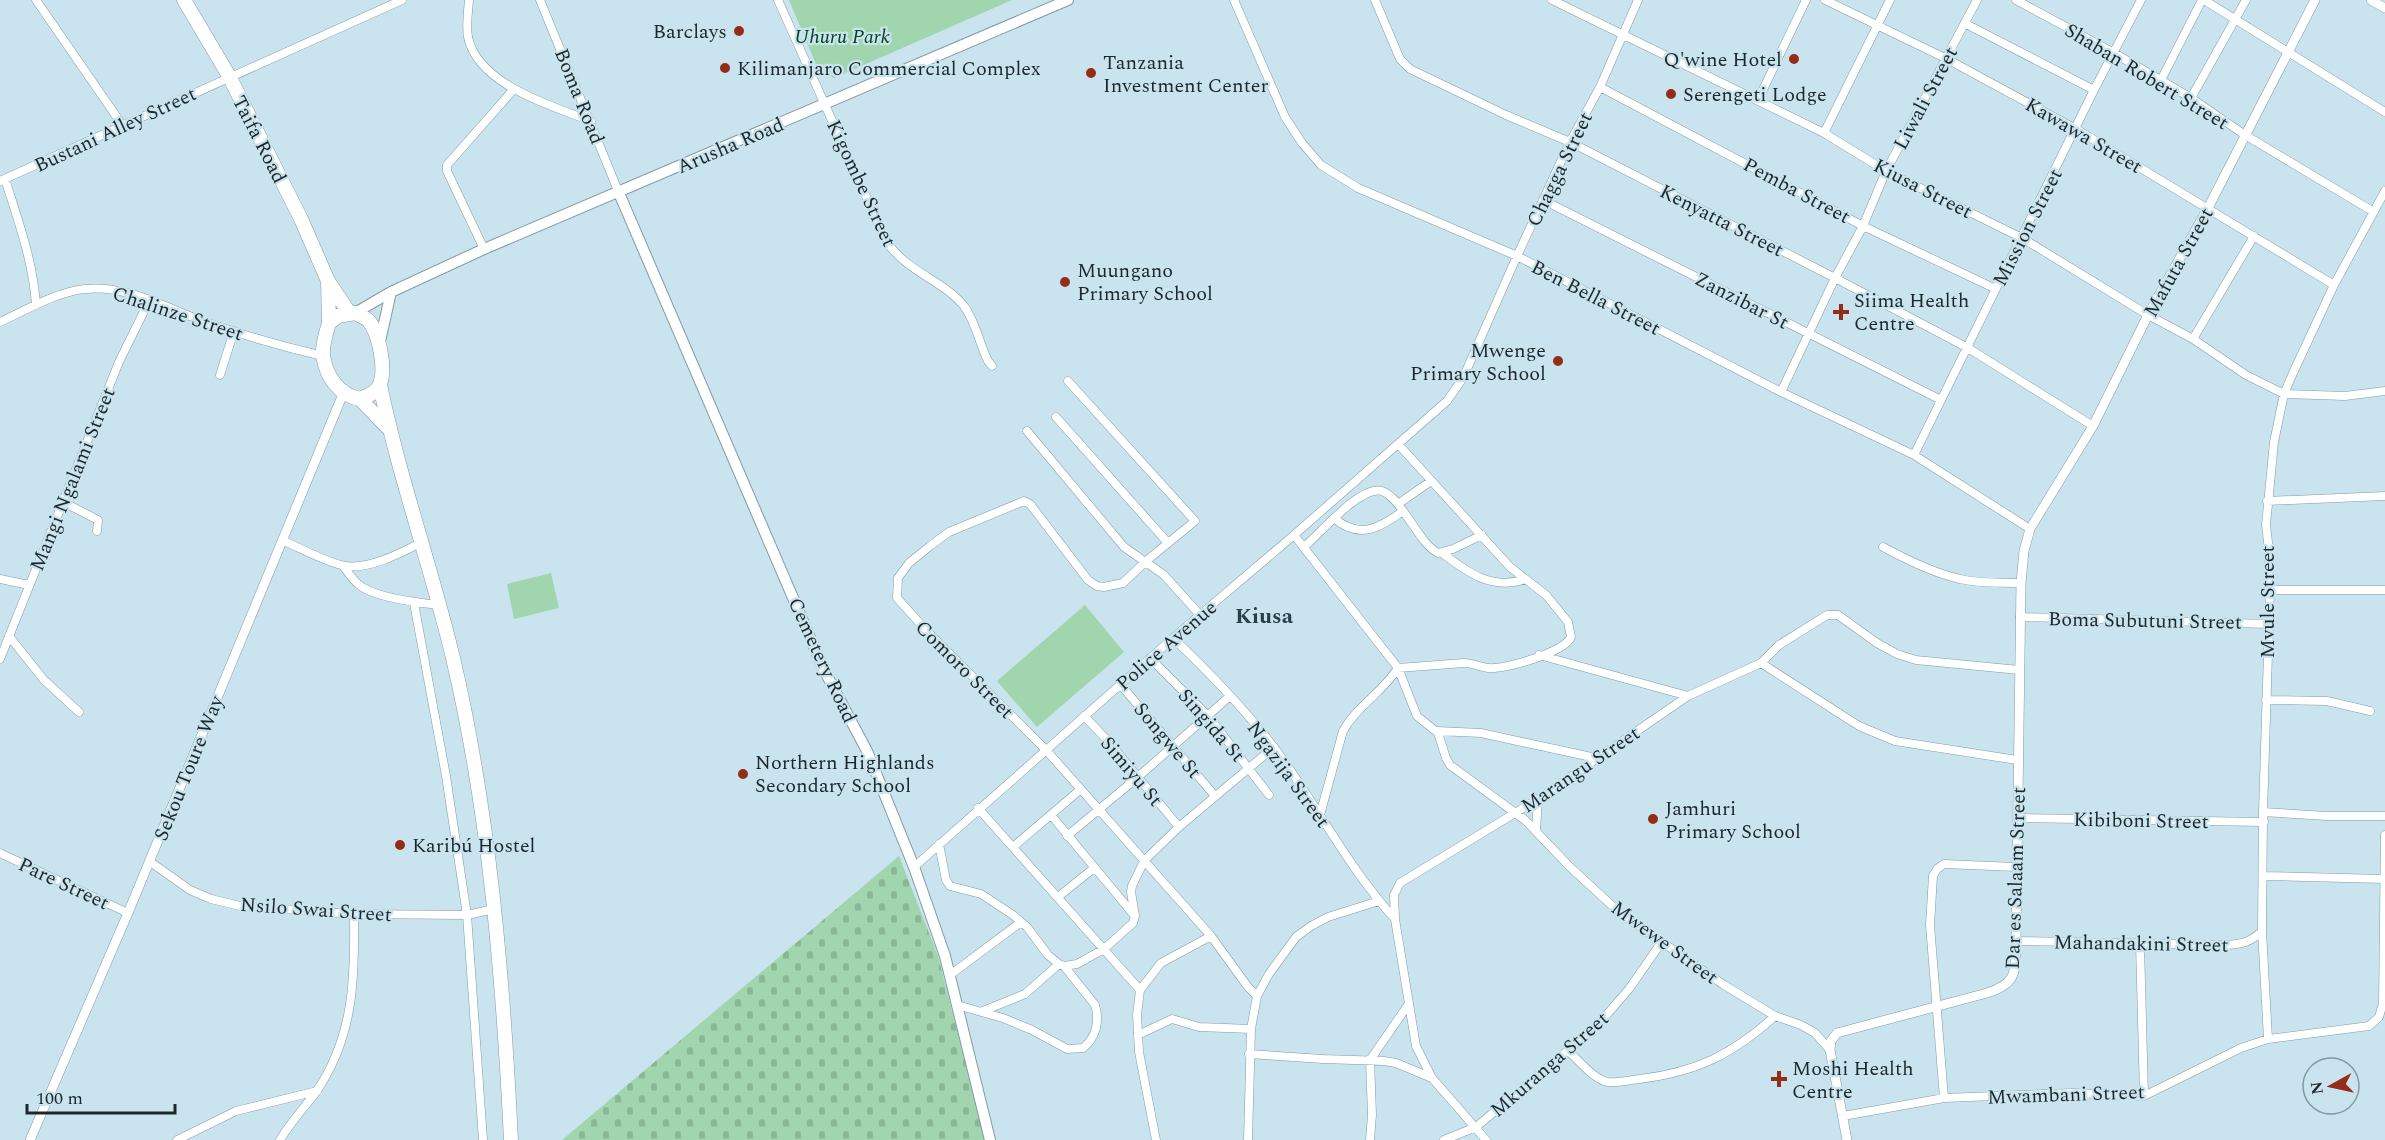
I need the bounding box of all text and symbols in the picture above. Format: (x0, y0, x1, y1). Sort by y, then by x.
street label: Shaban Robert Street (2059, 16, 2234, 138)
place label: Barclays (653, 17, 727, 47)
park label: Uhuru Park (794, 22, 891, 52)
marker: Barclays (732, 24, 746, 38)
street label: Liwali Street (1886, 41, 1966, 156)
street label: Boma Road (546, 44, 612, 149)
place label: Q'wine Hotel (1664, 45, 1782, 75)
place label: Tanzania Investment Center (1103, 48, 1268, 101)
marker: Q'wine Hotel (1787, 52, 1801, 66)
place label: Kilimanjaro Commercial Complex (737, 54, 1041, 84)
marker: Kilimanjaro Commercial Complex (718, 61, 732, 75)
marker: Tanzania Investment Center (1084, 66, 1098, 80)
street label: Bustani Alley Street (29, 79, 201, 181)
place label: Serengeti Lodge (1683, 80, 1827, 110)
marker: Serengeti Lodge (1664, 87, 1678, 101)
street label: Taifa Road (224, 90, 294, 189)
street label: Kawawa Street (2019, 90, 2148, 182)
street label: Chagga Street (1519, 107, 1601, 232)
street label: Arusha Road (672, 110, 789, 182)
street label: Kigombe Street (818, 115, 904, 252)
street label: Pemba Street (1738, 150, 1855, 232)
street label: Kiusa Street (1868, 151, 1977, 227)
street label: Mission Street (1985, 163, 2070, 292)
street label: Kenyatta Street (1654, 177, 1789, 265)
street label: Mafuta Street (2136, 202, 2221, 323)
street label: Ben Bella Street (1526, 252, 1666, 343)
place label: Muungano Primary School (1077, 256, 1213, 309)
street label: Zanzibar St (1689, 264, 1794, 337)
marker: Muungano Primary School (1058, 275, 1072, 289)
street label: Chalinze Street (108, 279, 247, 349)
place label: Siima Health Centre (1854, 286, 1969, 339)
marker: Siima Health Centre (1832, 303, 1850, 321)
place label: Mwenge Primary School (1410, 336, 1546, 389)
marker: Mwenge Primary School (1551, 354, 1565, 368)
street label: Mangi Ngalami Street (22, 383, 123, 576)
street label: Mvule Street (2253, 545, 2283, 659)
street label: Cemetery Road (780, 593, 864, 728)
street label: Police Avenue (1109, 593, 1224, 698)
district label: Kiusa (1235, 600, 1294, 633)
street label: Boma Subutuni Street (2048, 604, 2242, 638)
street label: Comoro Street (908, 613, 1021, 726)
street label: Singida St (1171, 682, 1252, 769)
street label: Sekou Toure Way (146, 690, 232, 845)
street label: Songwe St (1126, 696, 1208, 785)
street label: Ngazija Street (1239, 715, 1337, 834)
street label: Marangu Street (1515, 719, 1646, 821)
street label: Simiyu St (1093, 730, 1170, 813)
place label: Northern Highlands Secondary School (755, 748, 935, 801)
marker: Northern Highlands Secondary School (736, 767, 750, 781)
street label: Dar es Salaam Street (1998, 786, 2034, 970)
place label: Jamhuri Primary School (1665, 794, 1801, 847)
street label: Kibiboni Street (2073, 805, 2209, 837)
marker: Jamhuri Primary School (1646, 812, 1660, 826)
place label: Karibú Hostel (412, 831, 535, 861)
marker: Karibú Hostel (393, 838, 407, 852)
street label: Pare Street (13, 850, 114, 918)
street label: Nsilo Swai Street (239, 890, 393, 930)
street label: Mwewe Street (1605, 894, 1724, 992)
street label: Mahandakini Street (2053, 927, 2229, 961)
street label: Mkuranga Street (1484, 1005, 1616, 1125)
place label: Moshi Health Centre (1792, 1054, 1914, 1107)
north arrow (2301, 1056, 2361, 1116)
marker: Moshi Health Centre (1770, 1070, 1788, 1088)
scale bar (27, 1077, 176, 1115)
street label: Mwambani Street (1987, 1077, 2145, 1113)
text: N (2304, 1080, 2330, 1096)
text: 100 m (36, 1085, 83, 1112)

